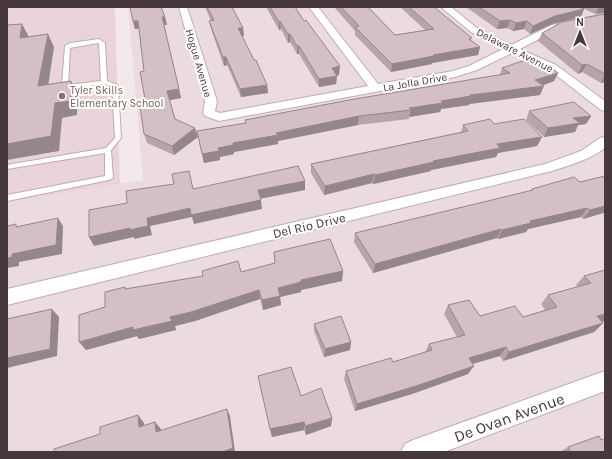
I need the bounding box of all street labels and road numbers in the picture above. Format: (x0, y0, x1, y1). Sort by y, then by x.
street label: Delaware Avenue (474, 25, 556, 76)
street label: Hogue Avenue (183, 27, 215, 99)
street label: La Jolla Drive (382, 70, 448, 95)
street label: Del Rio Drive (271, 210, 347, 241)
street label: De Ovan Avenue (451, 389, 567, 446)

